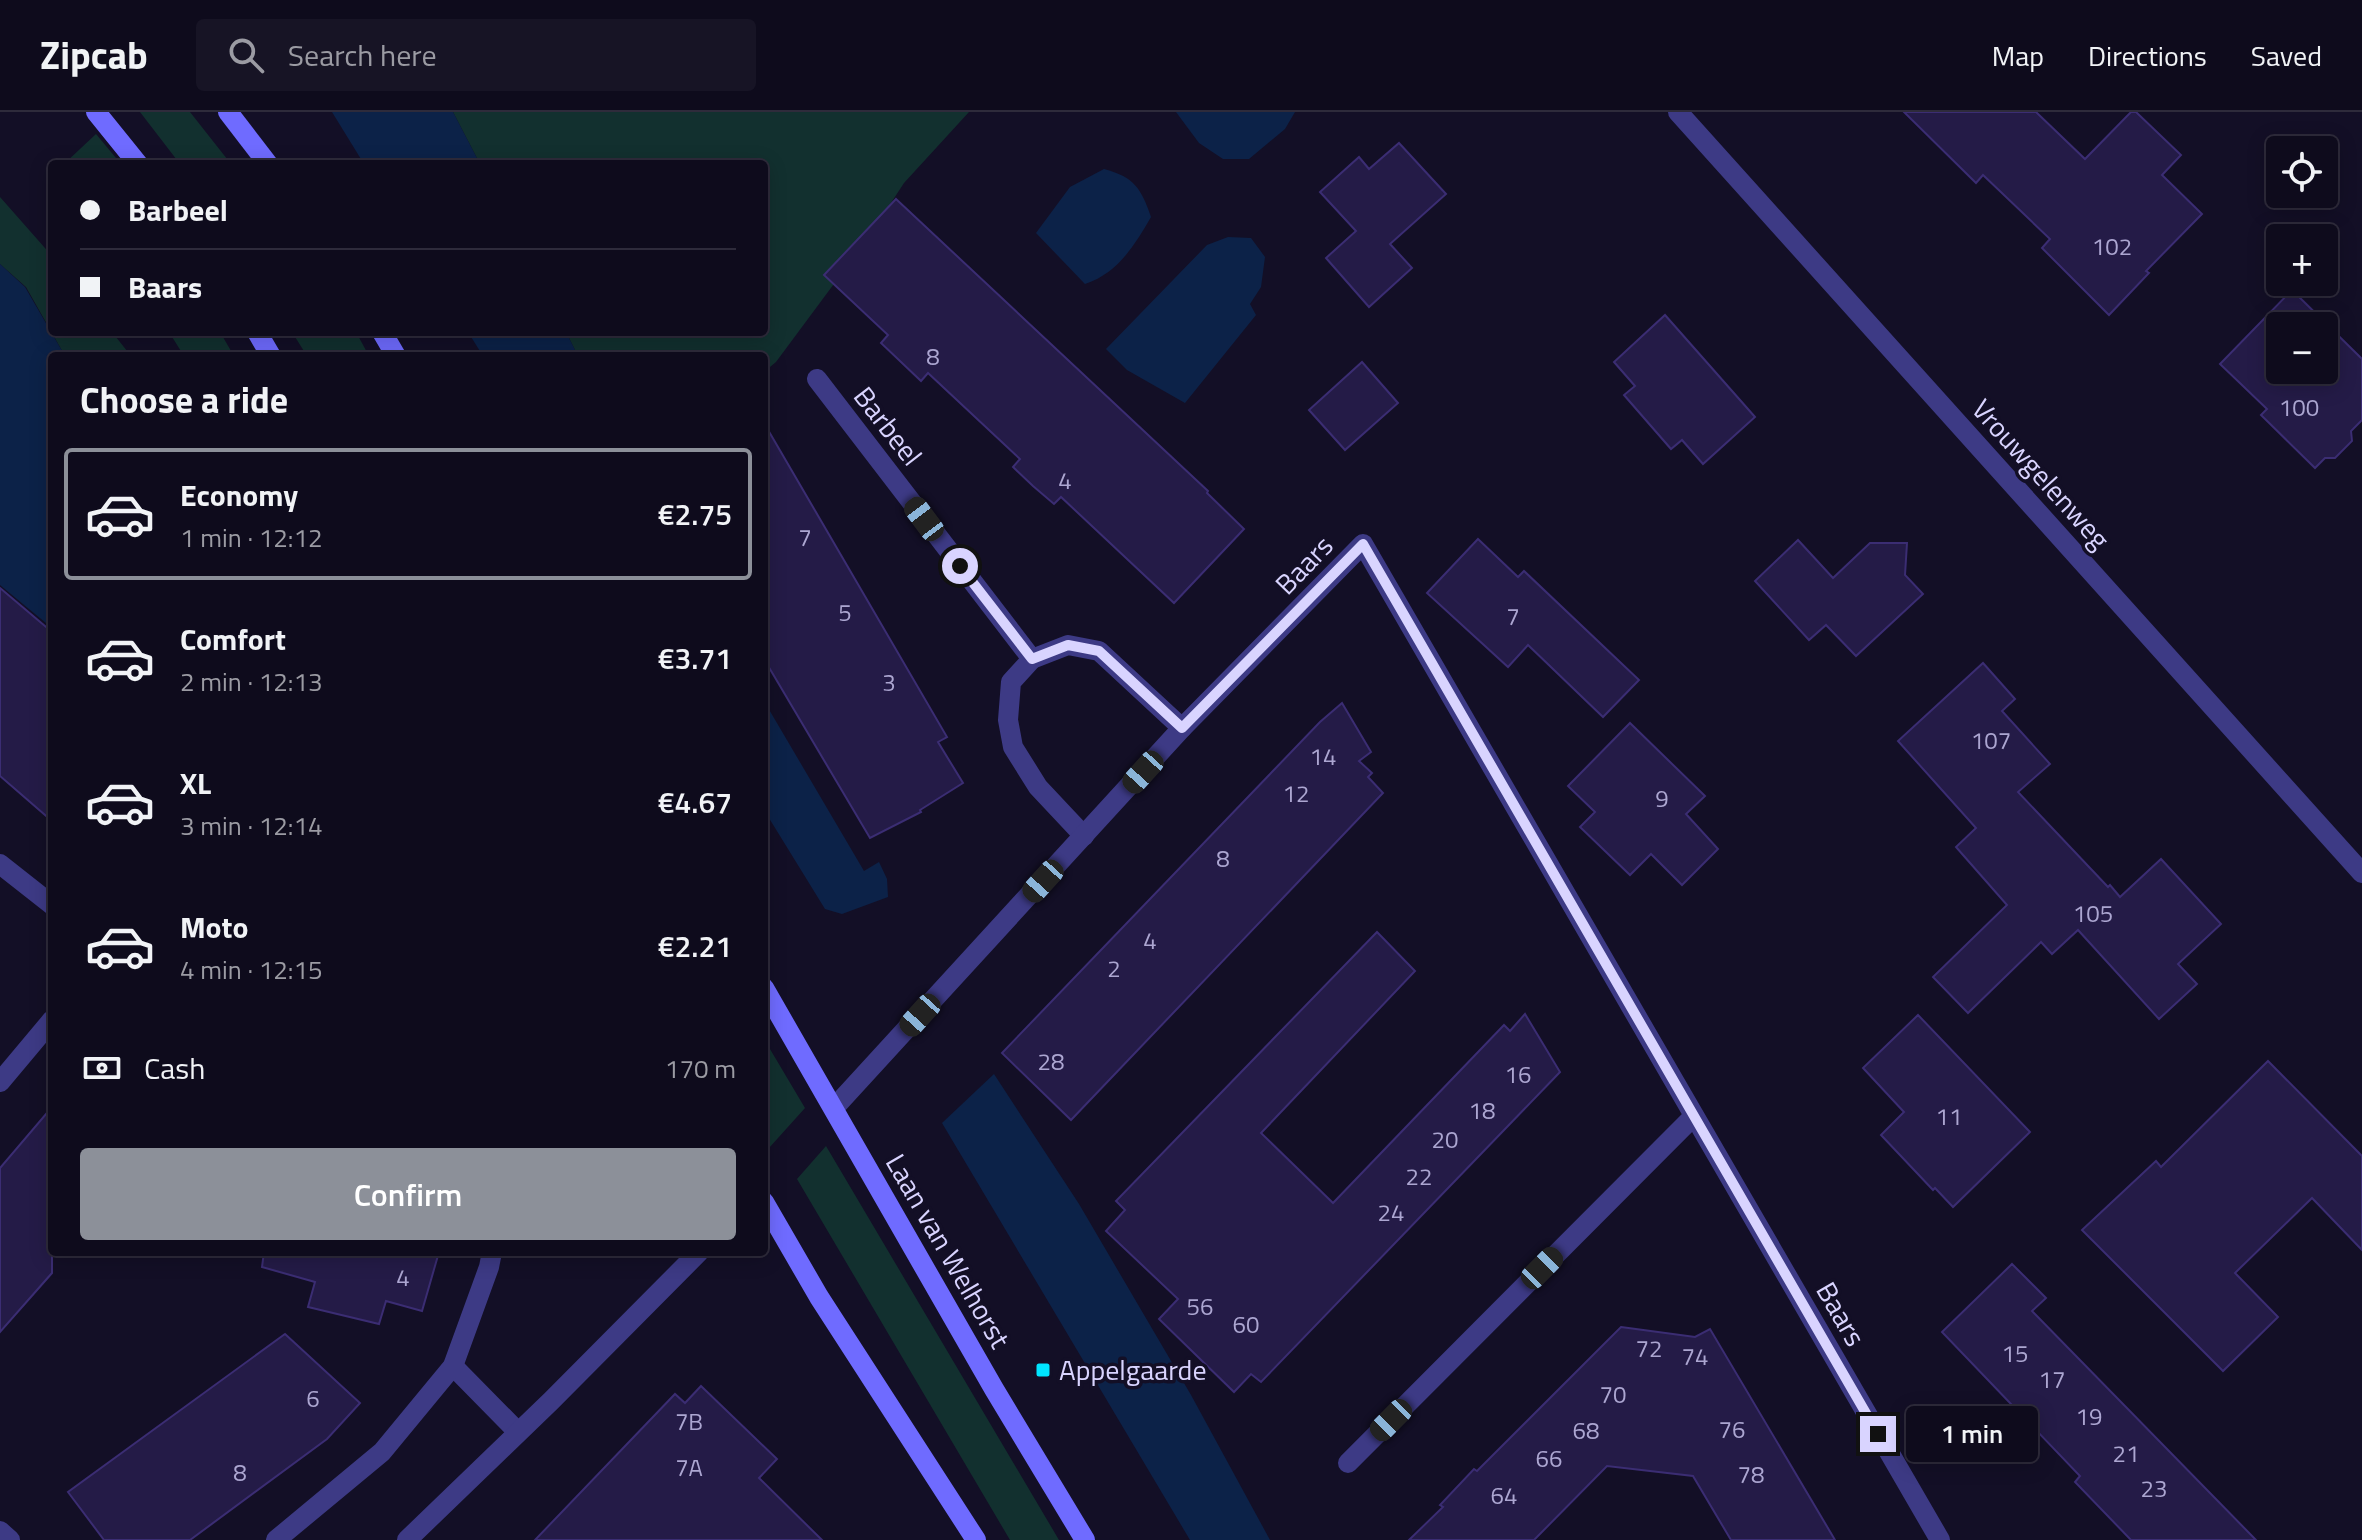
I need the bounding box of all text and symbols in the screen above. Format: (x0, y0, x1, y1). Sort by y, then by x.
search box (196, 19, 756, 91)
text: Zipcab (40, 26, 148, 84)
text: Search here (288, 32, 437, 78)
icon: search (224, 33, 268, 77)
text: Map (1992, 34, 2044, 77)
text: Directions (2088, 34, 2207, 77)
text: Saved (2251, 34, 2322, 77)
map controls (2266, 136, 2338, 384)
button: locate (2266, 136, 2338, 208)
text: Barbeel (128, 187, 228, 233)
button: + (2266, 224, 2338, 296)
house number: 102 (2092, 228, 2132, 264)
text: Baars (128, 264, 202, 310)
button: − (2266, 312, 2338, 384)
house number: 8 (926, 338, 940, 374)
text: Choose a ride (80, 372, 288, 427)
street label: Barbeel (844, 377, 933, 475)
street label: Vrouwgelenweg (1962, 389, 2121, 558)
house number: 100 (2279, 389, 2319, 425)
house number: 4 (1058, 462, 1072, 498)
text: Economy (180, 472, 298, 518)
icon: car (84, 478, 156, 550)
text: €2.75 (658, 491, 732, 537)
car (900, 493, 948, 545)
text: 1 min · 12:12 (180, 518, 323, 557)
house number: 7 (798, 519, 812, 555)
street label: Baars (1265, 525, 1343, 604)
route start (942, 548, 978, 584)
house number: 5 (838, 594, 852, 630)
house number: 7 (1506, 598, 1520, 634)
text: Comfort (180, 616, 286, 662)
icon: car (84, 622, 156, 694)
text: €3.71 (658, 635, 732, 681)
text: 2 min · 12:13 (180, 662, 323, 701)
house number: 3 (882, 664, 896, 700)
house number: 107 (1971, 722, 2011, 758)
house number: 14 (1310, 738, 1336, 774)
car (1118, 746, 1168, 798)
text: XL (180, 760, 211, 806)
icon: car (84, 766, 156, 838)
house number: 12 (1283, 775, 1309, 811)
text: €4.67 (658, 779, 732, 825)
house number: 9 (1655, 780, 1669, 816)
text: 3 min · 12:14 (180, 806, 323, 845)
house number: 8 (1216, 840, 1230, 876)
car (1018, 855, 1068, 907)
house number: 105 (2073, 895, 2113, 931)
text: Moto (180, 904, 248, 950)
icon: car (84, 910, 156, 982)
house number: 4 (1143, 922, 1157, 958)
text: €2.21 (658, 923, 732, 969)
text: 4 min · 12:15 (180, 950, 323, 989)
house number: 2 (1107, 950, 1121, 986)
car (895, 989, 945, 1041)
house number: 28 (1038, 1043, 1064, 1079)
text: Cash (144, 1045, 205, 1091)
icon: cash (80, 1046, 124, 1090)
text: 170 m (665, 1049, 736, 1088)
house number: 16 (1505, 1056, 1531, 1092)
house number: 18 (1469, 1092, 1495, 1128)
house number: 11 (1936, 1098, 1962, 1134)
house number: 20 (1432, 1121, 1458, 1157)
street label: Laan van Welhorst (875, 1145, 1022, 1356)
button: Confirm (80, 1148, 736, 1240)
house number: 22 (1406, 1158, 1432, 1194)
house number: 24 (1378, 1194, 1404, 1230)
car (1517, 1243, 1567, 1293)
house number: 4 (396, 1259, 410, 1295)
street label: Baars (1806, 1274, 1877, 1354)
house number: 56 (1187, 1288, 1213, 1324)
house number: 60 (1233, 1306, 1259, 1342)
house number: 72 (1636, 1330, 1662, 1366)
house number: 15 (2002, 1335, 2028, 1371)
house number: 74 (1682, 1338, 1708, 1374)
place label: Appelgaarde (1059, 1348, 1207, 1391)
marker: Appelgaarde (1034, 1361, 1052, 1379)
house number: 17 (2039, 1361, 2065, 1397)
house number: 70 (1600, 1376, 1626, 1412)
house number: 6 (306, 1380, 320, 1416)
car (1366, 1395, 1416, 1445)
house number: 19 (2076, 1398, 2102, 1434)
house number: 7B (675, 1403, 703, 1439)
callout: 1 min (1906, 1406, 2038, 1462)
house number: 76 (1719, 1411, 1745, 1447)
house number: 68 (1573, 1412, 1599, 1448)
text: 1 min (1941, 1414, 2003, 1453)
route end (1860, 1416, 1896, 1452)
house number: 21 (2113, 1435, 2139, 1471)
house number: 66 (1536, 1440, 1562, 1476)
house number: 7A (675, 1449, 703, 1485)
house number: 8 (233, 1454, 247, 1490)
house number: 78 (1738, 1456, 1764, 1492)
house number: 23 (2141, 1470, 2167, 1506)
house number: 64 (1491, 1477, 1517, 1513)

